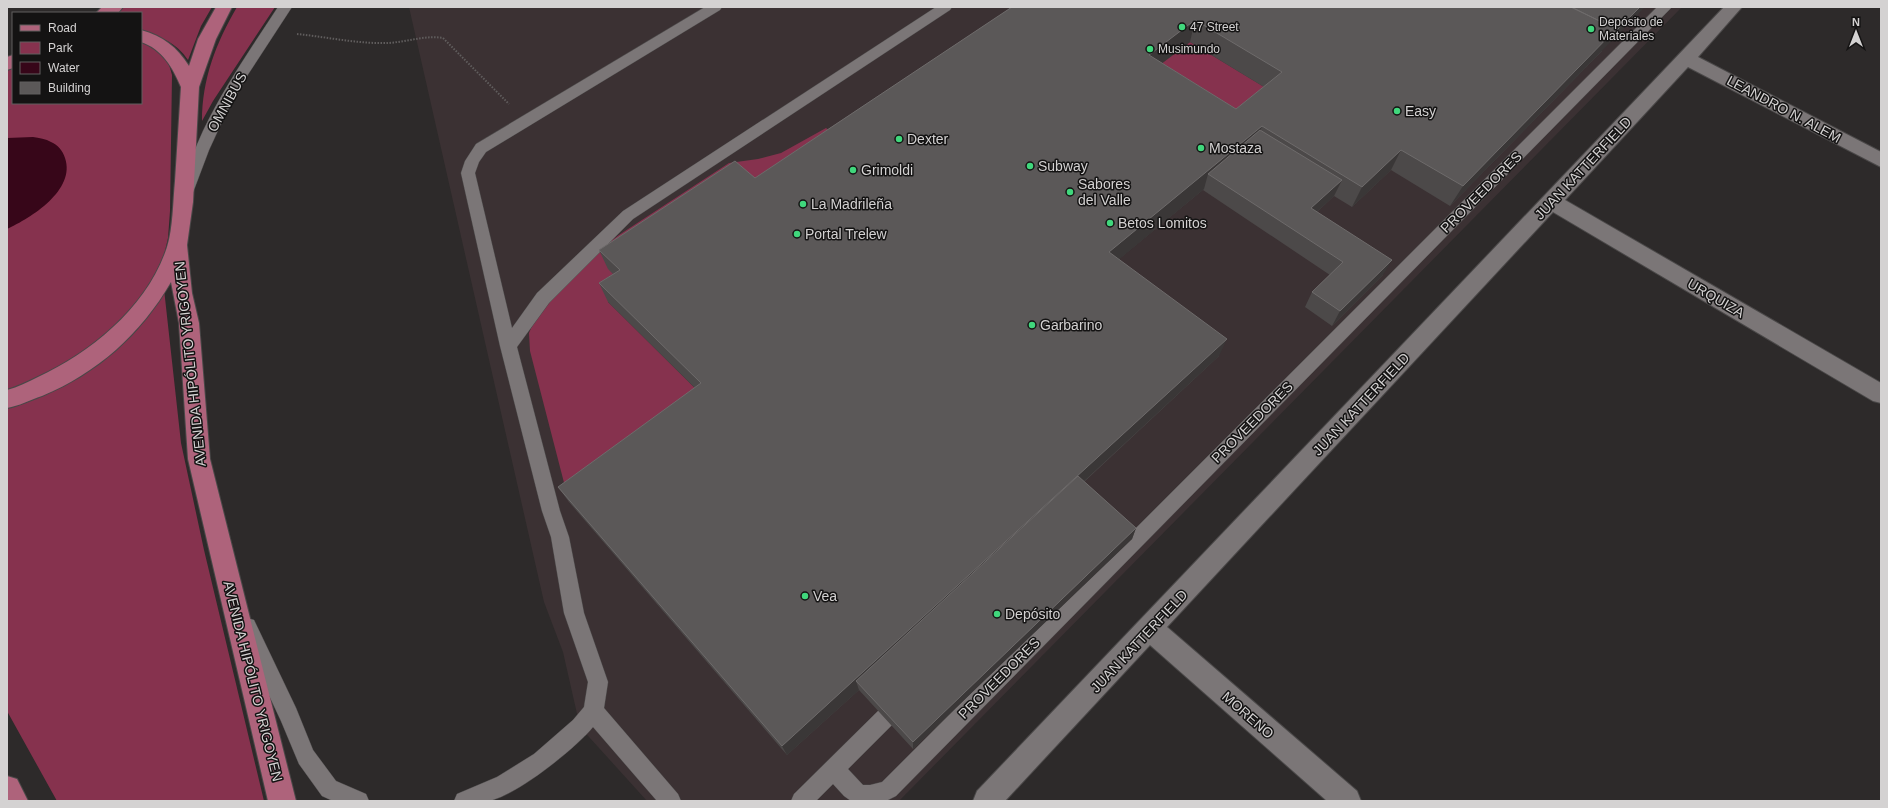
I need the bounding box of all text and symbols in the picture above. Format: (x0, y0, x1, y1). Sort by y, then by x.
legend (12, 12, 142, 104)
north arrow (1836, 12, 1876, 52)
place label: Depósito de Materiales (1599, 15, 1663, 43)
text: N (1852, 16, 1860, 28)
place label: 47 Street (1190, 20, 1239, 34)
text: Road (48, 21, 77, 35)
marker: 47 Street (1177, 22, 1187, 32)
marker: Depósito de Materiales (1586, 24, 1596, 34)
text: Park (48, 41, 74, 55)
place label: Musimundo (1158, 42, 1220, 56)
marker: Musimundo (1145, 44, 1155, 54)
text: Water (48, 61, 80, 75)
street label: OMNIBUS (204, 70, 250, 134)
street label: LEANDRO N. ALEM (1724, 72, 1844, 146)
text: Building (48, 81, 91, 95)
place label: Easy (1405, 103, 1436, 119)
marker: Easy (1392, 106, 1402, 116)
street label: JUAN KATTERFIELD (1531, 113, 1635, 223)
place label: Dexter (907, 131, 949, 147)
marker: Dexter (894, 134, 904, 144)
place label: Mostaza (1209, 140, 1262, 156)
marker: Mostaza (1196, 143, 1206, 153)
street label: PROVEEDORES (1437, 148, 1525, 236)
place label: Subway (1038, 158, 1088, 174)
marker: Subway (1025, 161, 1035, 171)
place label: Grimoldi (861, 162, 913, 178)
marker: Grimoldi (848, 165, 858, 175)
place label: Sabores del Valle (1078, 176, 1131, 208)
marker: Sabores del Valle (1065, 187, 1075, 197)
place label: La Madrileña (811, 196, 892, 212)
marker: La Madrileña (798, 199, 808, 209)
place label: Betos Lomitos (1118, 215, 1207, 231)
marker: Betos Lomitos (1105, 218, 1115, 228)
place label: Portal Trelew (805, 226, 888, 242)
marker: Portal Trelew (792, 229, 802, 239)
street label: AVENIDA HIPÓLITO YRIGOYEN (171, 261, 209, 467)
street label: URQUIZA (1685, 275, 1748, 321)
place label: Garbarino (1040, 317, 1102, 333)
marker: Garbarino (1027, 320, 1037, 330)
street label: JUAN KATTERFIELD (1309, 349, 1413, 459)
street label: PROVEEDORES (1208, 378, 1296, 466)
street label: AVENIDA HIPÓLITO YRIGOYEN (220, 579, 286, 783)
street label: JUAN KATTERFIELD (1087, 586, 1191, 696)
place label: Vea (813, 588, 837, 604)
marker: Vea (800, 591, 810, 601)
place label: Depósito (1005, 606, 1060, 622)
marker: Depósito (992, 609, 1002, 619)
street label: PROVEEDORES (955, 634, 1043, 722)
street label: MORENO (1219, 688, 1277, 742)

